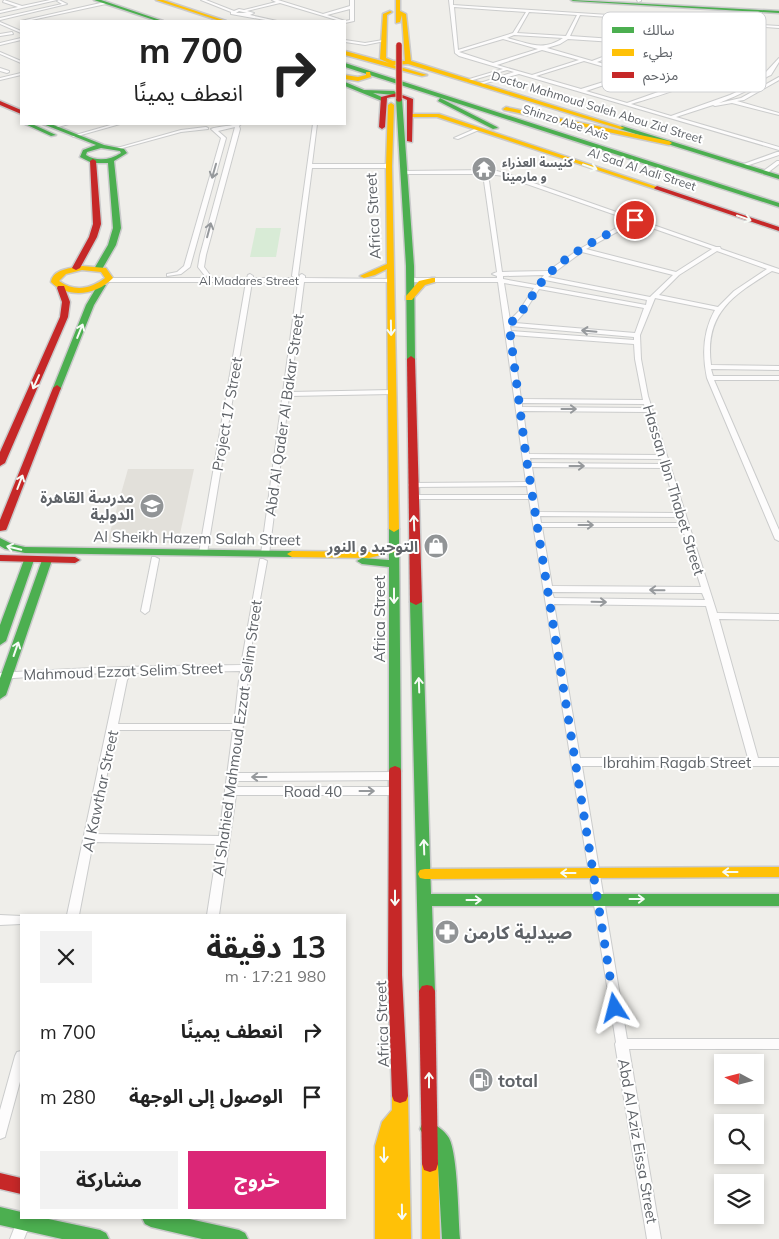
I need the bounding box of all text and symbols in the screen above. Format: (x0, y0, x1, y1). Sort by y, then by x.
legend (602, 12, 766, 92)
text: سالك (643, 21, 675, 39)
text: 700 m (139, 28, 243, 72)
icon: right (261, 40, 326, 105)
text: بطيء (643, 43, 673, 63)
text: مزدحم (643, 66, 678, 86)
street label: Doctor Mahmoud Saleh Abou Zid Street (490, 68, 704, 146)
text: انعطف يمينًا (133, 79, 243, 107)
street label: Shinzo Abe Axis (521, 101, 611, 143)
street label: Al Sad Al Aali Street (586, 144, 698, 194)
place label: كنيسة العذراء و مارمينا (502, 155, 574, 184)
temple icon: كنيسة العذراء و مارمينا (471, 156, 497, 182)
one-way arrow (209, 163, 219, 179)
one-way arrow (581, 163, 597, 172)
street label: Africa Street (361, 172, 385, 260)
pin (614, 199, 656, 241)
icon: arrive (621, 206, 649, 234)
one-way arrow (736, 213, 752, 223)
one-way arrow (205, 223, 215, 239)
street label: Al Madares Street (199, 273, 299, 288)
street label: Abd Al Qader Al Bakar Street (260, 313, 308, 517)
one-way arrow (386, 320, 396, 336)
one-way arrow (75, 324, 85, 339)
one-way arrow (581, 326, 597, 336)
street label: Project 17 Street (208, 356, 246, 472)
one-way arrow (30, 374, 40, 389)
street label: Hassan Ibn Thabet Street (639, 402, 709, 578)
one-way arrow (560, 404, 576, 414)
one-way arrow (568, 461, 584, 471)
one-way arrow (15, 475, 25, 490)
place label: مدرسة القاهرة الدولية (40, 488, 134, 524)
school or university icon: مدرسة القاهرة الدولية (139, 493, 165, 519)
one-way arrow (409, 515, 418, 531)
one-way arrow (578, 520, 594, 530)
street label: Al Sheikh Hazem Salah Street (93, 527, 301, 549)
shop icon: التوحيد و النور (423, 533, 449, 559)
place label: التوحيد و النور (326, 537, 418, 556)
one-way arrow (7, 543, 23, 552)
street label: Africa Street (370, 576, 389, 662)
one-way arrow (649, 585, 666, 595)
one-way arrow (389, 588, 399, 604)
one-way arrow (590, 597, 606, 607)
street label: Al Shahied Mahmoud Ezzat Selim Street (208, 599, 266, 877)
one-way arrow (12, 642, 21, 658)
street label: Mahmoud Ezzat Selim Street (23, 658, 223, 684)
one-way arrow (414, 677, 423, 693)
street label: Al Kawthar Street (78, 728, 122, 854)
street label: Ibrahim Ragab Street (603, 753, 751, 772)
one-way arrow (251, 772, 268, 782)
street label: Road 40 (284, 782, 342, 801)
one-way arrow (359, 786, 375, 796)
one-way arrow (419, 840, 429, 856)
one-way arrow (723, 867, 739, 877)
one-way arrow (560, 868, 576, 878)
one-way arrow (390, 890, 400, 906)
one-way arrow (628, 894, 644, 904)
one-way arrow (466, 895, 482, 905)
pharmacy icon: صيدلية كارمن (434, 919, 460, 945)
place label: صيدلية كارمن (464, 921, 572, 944)
text: 13 دقيقة (206, 928, 326, 966)
button: close (40, 931, 92, 983)
text: 980 m · 17:21 (225, 966, 326, 986)
street label: Africa Street (371, 980, 393, 1068)
position arrow (588, 981, 640, 1033)
icon: right (298, 1018, 326, 1046)
text: انعطف يمينًا (181, 1019, 283, 1043)
text: 700 m (40, 1020, 96, 1044)
north arrow (714, 1054, 764, 1104)
map controls (714, 1054, 764, 1224)
street label: Abd Al Aziz Eissa Street (614, 1057, 662, 1225)
fuel station icon: total (468, 1067, 494, 1093)
place label: total (498, 1069, 538, 1092)
one-way arrow (424, 1072, 434, 1088)
icon: arrive (298, 1083, 326, 1111)
text: الوصول إلى الوجهة (129, 1084, 283, 1108)
text: 280 m (40, 1085, 96, 1109)
button: search (714, 1114, 764, 1164)
one-way arrow (379, 1147, 388, 1163)
button: مشاركة (40, 1151, 178, 1209)
button: خروج (188, 1151, 326, 1209)
button: layers (714, 1174, 764, 1224)
one-way arrow (397, 1204, 407, 1220)

